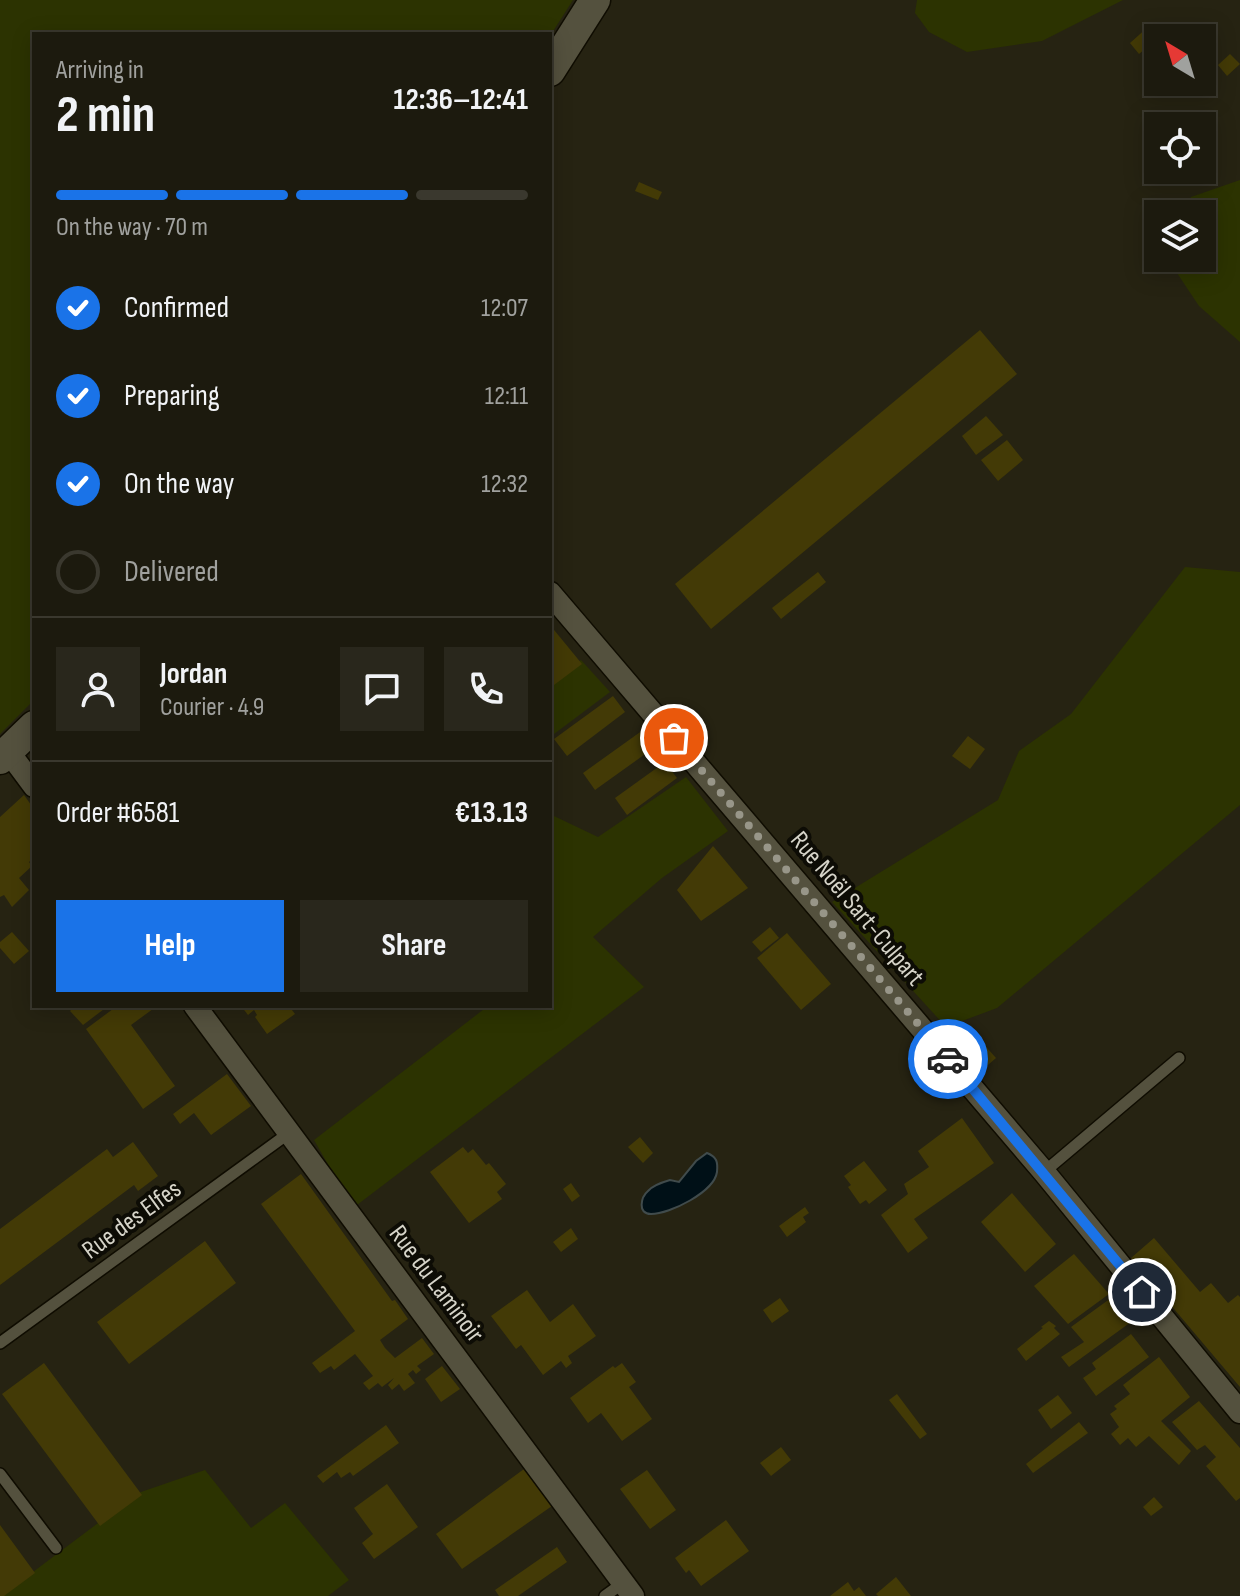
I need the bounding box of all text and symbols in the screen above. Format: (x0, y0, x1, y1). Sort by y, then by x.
north arrow (1144, 24, 1216, 96)
map controls (1144, 24, 1216, 272)
text: Arriving in (56, 55, 144, 86)
text: 12:36–12:41 (393, 82, 528, 118)
text: 2 min (56, 84, 155, 147)
button: locate (1144, 112, 1216, 184)
button: layers (1144, 200, 1216, 272)
text: On the way · 70 m (56, 212, 208, 243)
icon: check (56, 286, 100, 330)
text: Confirmed (124, 290, 229, 326)
text: 12:07 (481, 293, 528, 324)
icon: check (56, 374, 100, 418)
text: Preparing (124, 378, 220, 414)
text: 12:11 (485, 381, 528, 412)
icon: check (56, 462, 100, 506)
text: On the way (124, 466, 234, 502)
text: 12:32 (481, 469, 528, 500)
text: Delivered (124, 554, 219, 590)
button: person (56, 647, 140, 731)
button: chat (340, 647, 424, 731)
button: phone (444, 647, 528, 731)
text: Jordan (160, 656, 227, 692)
text: Courier · 4.9 (160, 692, 264, 723)
pin (640, 704, 708, 772)
icon: bag (652, 716, 696, 760)
text: Order #6581 (56, 795, 179, 831)
text: €13.13 (455, 795, 528, 831)
street label: Rue Noël Sart-Culpart (783, 826, 931, 993)
button: Help (56, 900, 284, 992)
button: Share (300, 900, 528, 992)
courier (908, 1019, 988, 1099)
icon: car (926, 1037, 970, 1081)
street label: Rue des Elfes (77, 1174, 187, 1266)
street label: Rue du Laminoir (382, 1219, 490, 1349)
pin (1108, 1258, 1176, 1326)
icon: home (1120, 1270, 1164, 1314)

